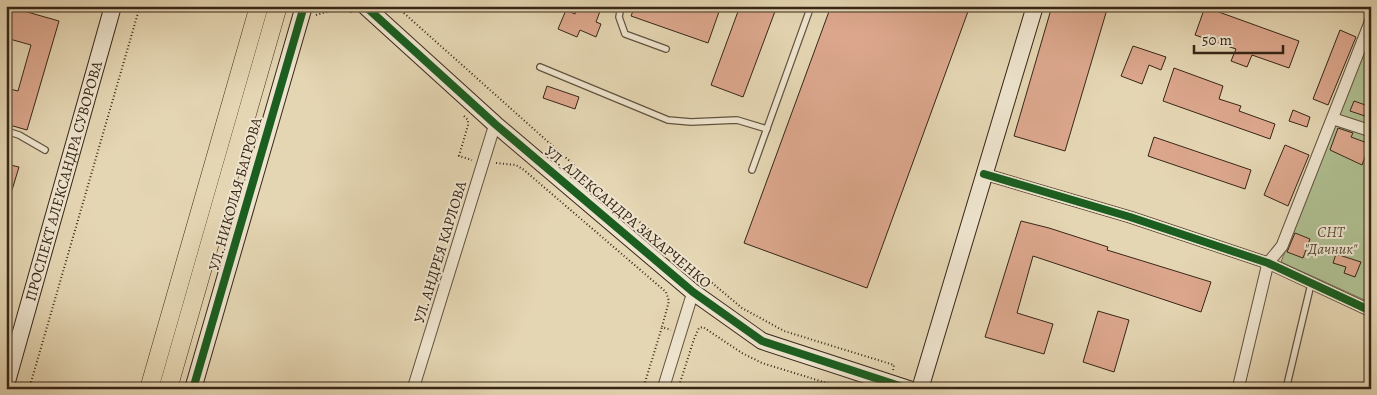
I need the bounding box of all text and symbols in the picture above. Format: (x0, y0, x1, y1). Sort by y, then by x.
scale bar (1194, 22, 1283, 54)
text: 50 m (1202, 30, 1232, 50)
street label: ПРОСПЕКТ АЛЕКСАНДРА СУВОРОВА (20, 58, 107, 303)
street label: УЛ. НИКОЛАЯ БАГРОВА (204, 115, 267, 273)
street label: УЛ. АЛЕКСАНДРА ЗАХАРЧЕНКО (540, 141, 716, 293)
street label: УЛ. АНДРЕЯ КАРЛОВА (409, 178, 471, 325)
park label: СНТ "Дачник" (1305, 222, 1358, 259)

